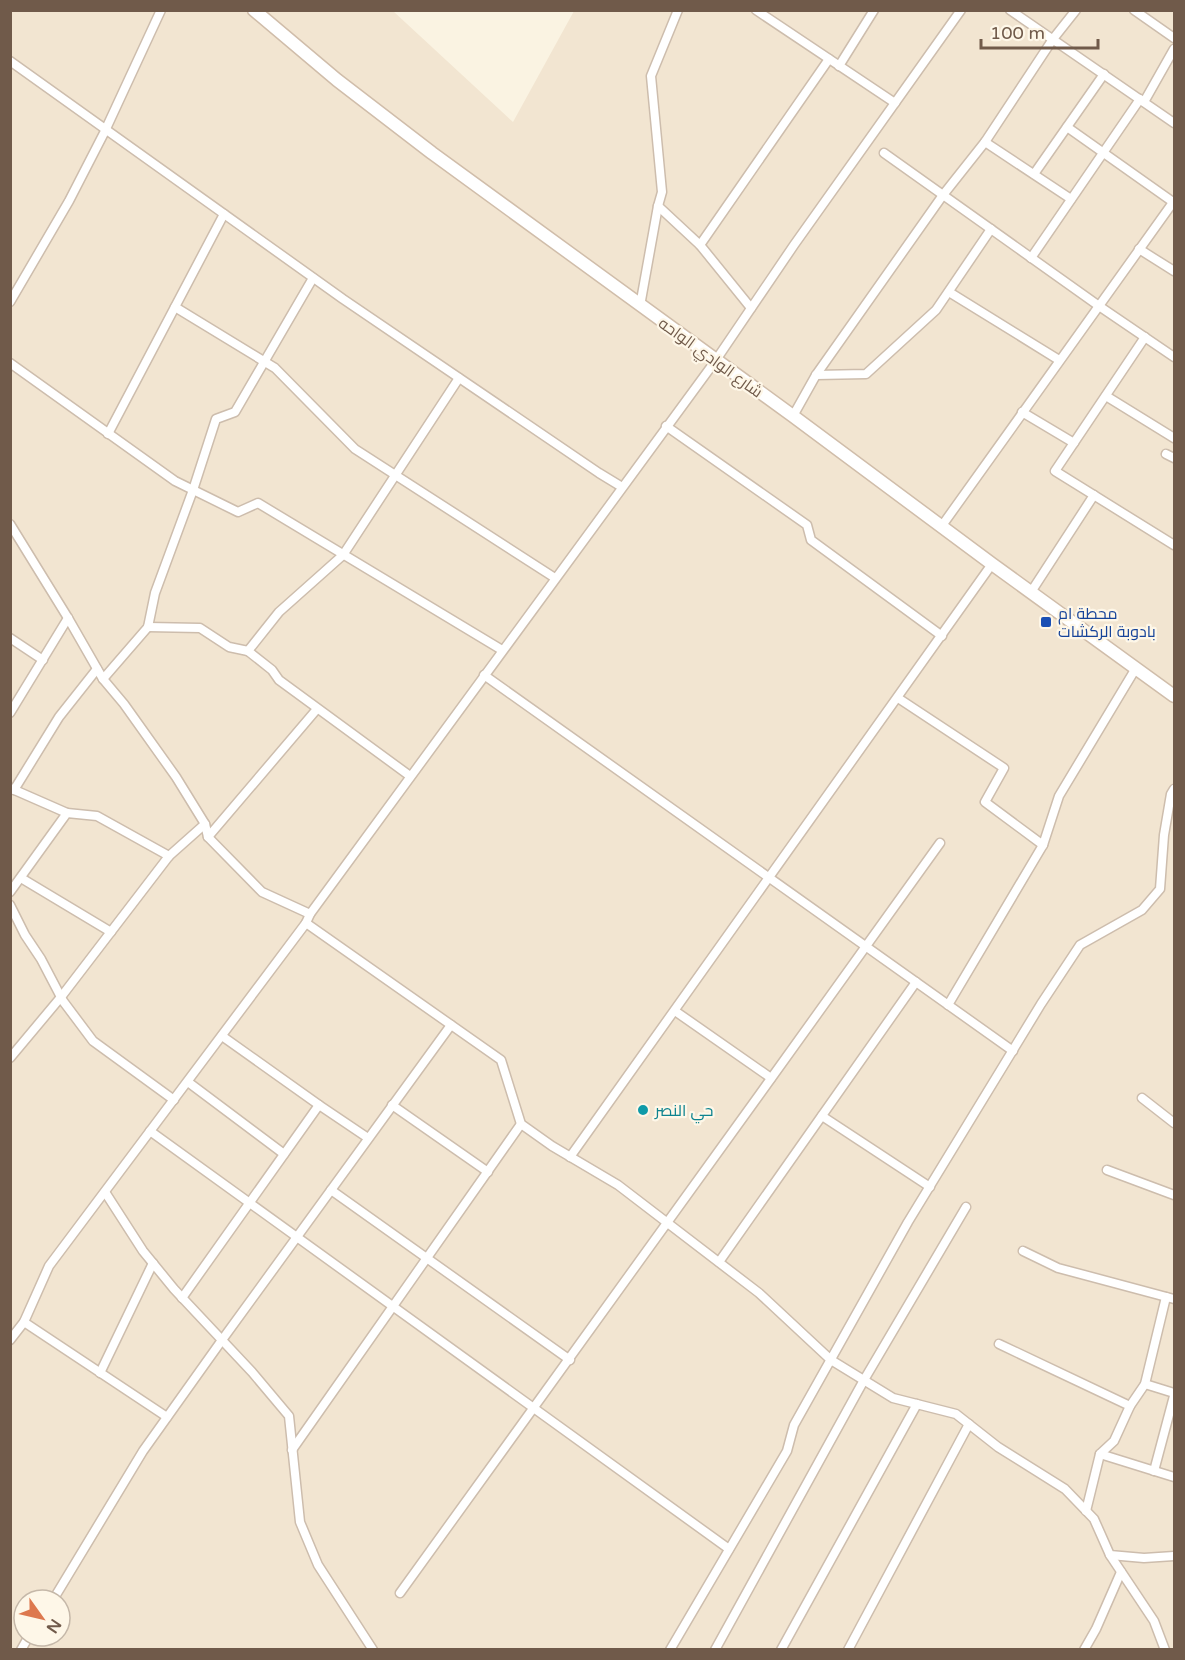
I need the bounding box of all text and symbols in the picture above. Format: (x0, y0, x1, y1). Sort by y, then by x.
scale bar (981, 12, 1098, 50)
text: 100 m (990, 22, 1045, 44)
street label: شارع الوادي الواحه (653, 313, 766, 405)
place label: محطة ام بادوبة الركشات (1058, 604, 1156, 642)
marker: محطة ام بادوبة الركشات (1039, 615, 1053, 629)
place label: حي النصر (654, 1101, 714, 1124)
marker: حي النصر (636, 1103, 650, 1117)
north arrow (12, 1588, 72, 1648)
text: N (42, 1615, 65, 1637)

